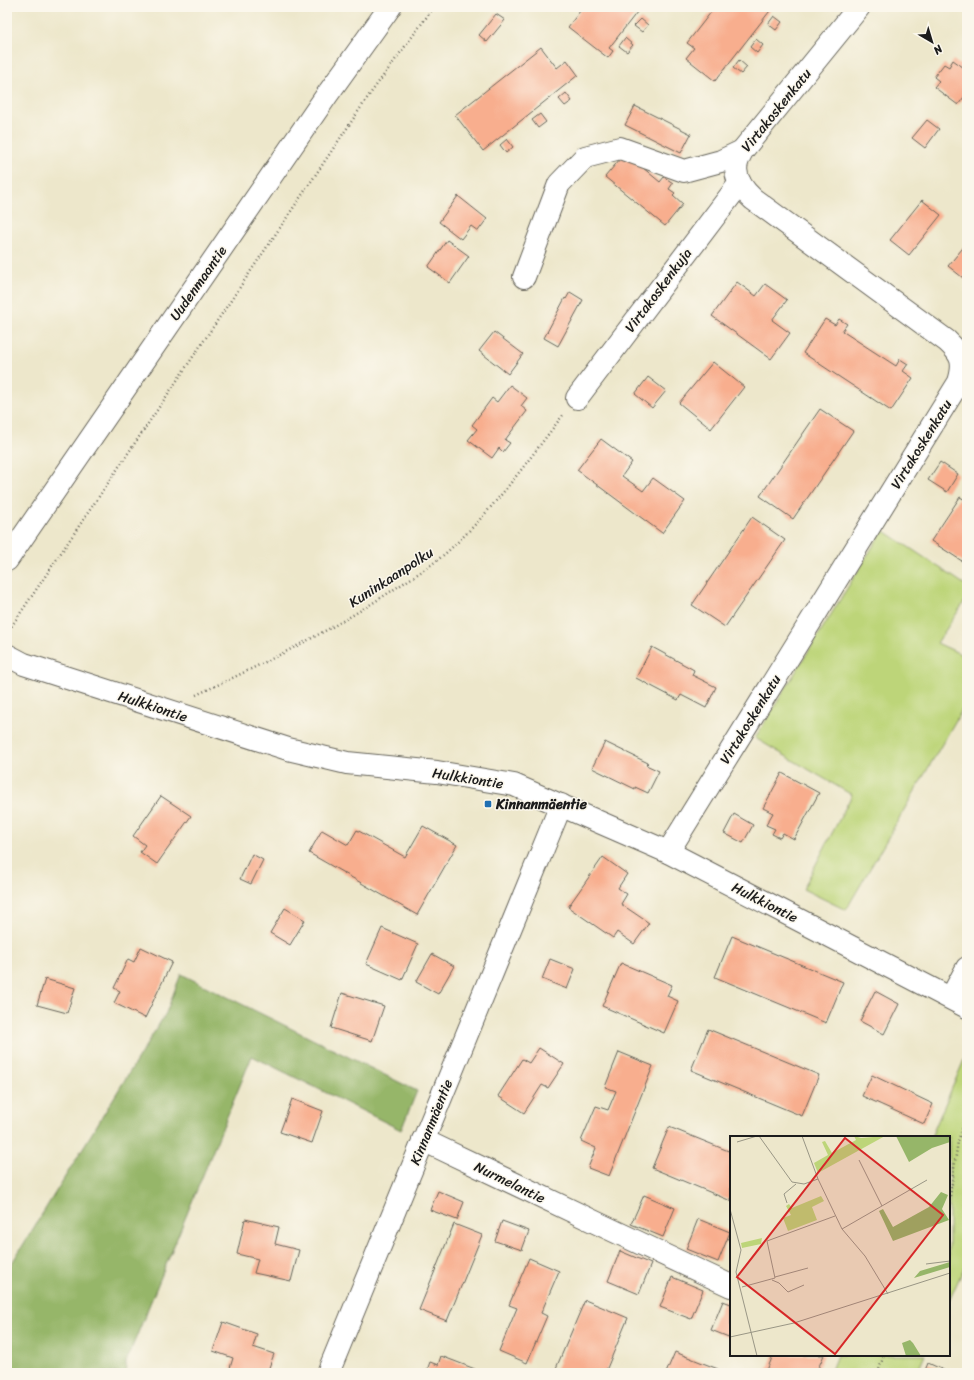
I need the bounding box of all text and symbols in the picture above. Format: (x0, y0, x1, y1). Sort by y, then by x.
north arrow (912, 22, 952, 62)
text: N (929, 39, 947, 60)
street label: Virtakoskenkatu (735, 62, 819, 158)
street label: Uudenmaantie (163, 240, 234, 326)
street label: Virtakoskenkuja (618, 243, 699, 338)
street label: Virtakoskenkatu (884, 394, 959, 494)
street label: Kuninkaanpolku (344, 540, 439, 614)
street label: Virtakoskenkatu (713, 669, 788, 769)
street label: Hulkkiontie (115, 683, 191, 729)
street label: Hulkkiontie (431, 761, 505, 796)
place label: Kinnanmäentie (495, 792, 588, 817)
marker: Kinnanmäentie (483, 799, 493, 809)
street label: Hulkkiontie (727, 875, 802, 930)
street label: Kinnanmäentie (403, 1075, 460, 1169)
inset map (730, 1136, 950, 1356)
street label: Nurmelantie (470, 1154, 550, 1210)

